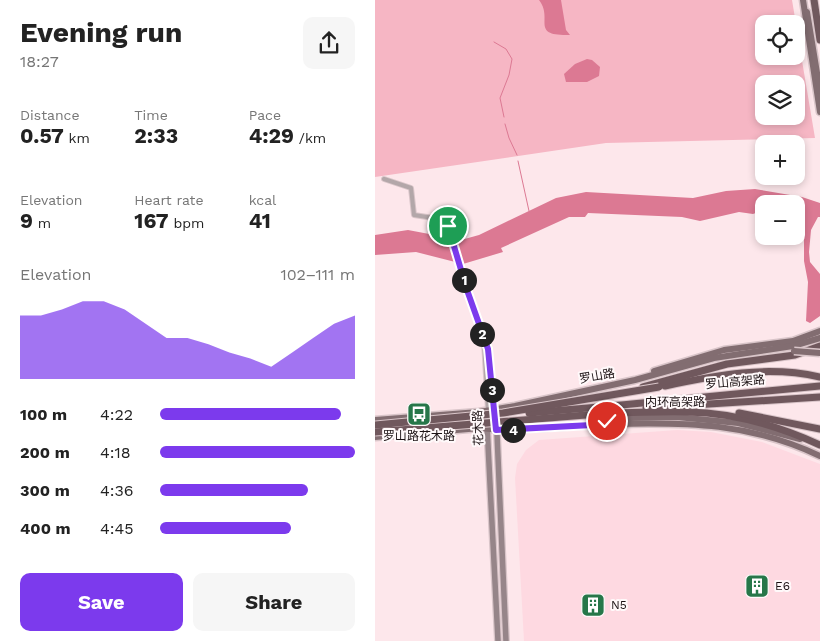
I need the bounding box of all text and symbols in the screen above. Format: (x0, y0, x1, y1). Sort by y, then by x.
map controls (755, 15, 805, 245)
button: locate (755, 15, 805, 65)
text: Evening run (20, 16, 182, 49)
button: share (303, 17, 355, 69)
text: 18:27 (20, 52, 59, 71)
button: layers (755, 75, 805, 125)
text: Distance (20, 107, 80, 123)
text: Time (134, 107, 168, 123)
text: Pace (249, 107, 281, 123)
text: 0.57 (20, 123, 64, 148)
text: 2:33 (134, 123, 178, 148)
text: 4:29 (249, 123, 294, 148)
text: km (64, 130, 90, 146)
text: /km (294, 130, 326, 146)
button: + (755, 135, 805, 185)
text: Elevation (20, 192, 83, 208)
text: Heart rate (134, 192, 204, 208)
text: kcal (249, 192, 276, 208)
button: − (755, 195, 805, 245)
pin (427, 205, 469, 247)
text: 9 (20, 208, 33, 233)
text: 167 (134, 208, 169, 233)
text: 41 (249, 208, 271, 233)
icon: arrive (434, 212, 462, 240)
text: m (33, 215, 51, 231)
text: bpm (169, 215, 204, 231)
text: Elevation (20, 265, 91, 284)
text: 102–111 m (280, 265, 355, 284)
pin: 1 (451, 268, 477, 292)
text: 1 (461, 272, 468, 288)
pin: 2 (469, 322, 495, 346)
text: 2 (478, 326, 487, 342)
street label: 罗山路 (578, 366, 616, 386)
street label: 罗山高架路 (704, 372, 766, 392)
pin: 3 (479, 378, 505, 402)
text: 3 (488, 382, 497, 398)
street label: 内环高架路 (645, 395, 705, 409)
pin (586, 400, 628, 442)
bus stop icon: 罗山路花木路 (406, 401, 432, 427)
text: 100 m (20, 405, 67, 424)
text: 4:22 (100, 405, 133, 424)
icon: check (593, 407, 621, 435)
street label: 花木路 (470, 410, 486, 446)
pin: 4 (501, 418, 525, 442)
text: 4 (509, 422, 518, 438)
place label: 罗山路花木路 (383, 429, 455, 443)
text: 200 m (20, 443, 70, 462)
text: 4:18 (100, 443, 131, 462)
text: 300 m (20, 481, 70, 500)
text: 4:36 (100, 481, 134, 500)
text: 400 m (20, 519, 71, 538)
text: 4:45 (100, 519, 134, 538)
button: Save (20, 573, 183, 631)
button: Share (193, 573, 355, 631)
building icon: E6 (744, 573, 770, 599)
place label: E6 (775, 579, 790, 593)
building icon: N5 (580, 592, 606, 618)
place label: N5 (611, 598, 627, 612)

